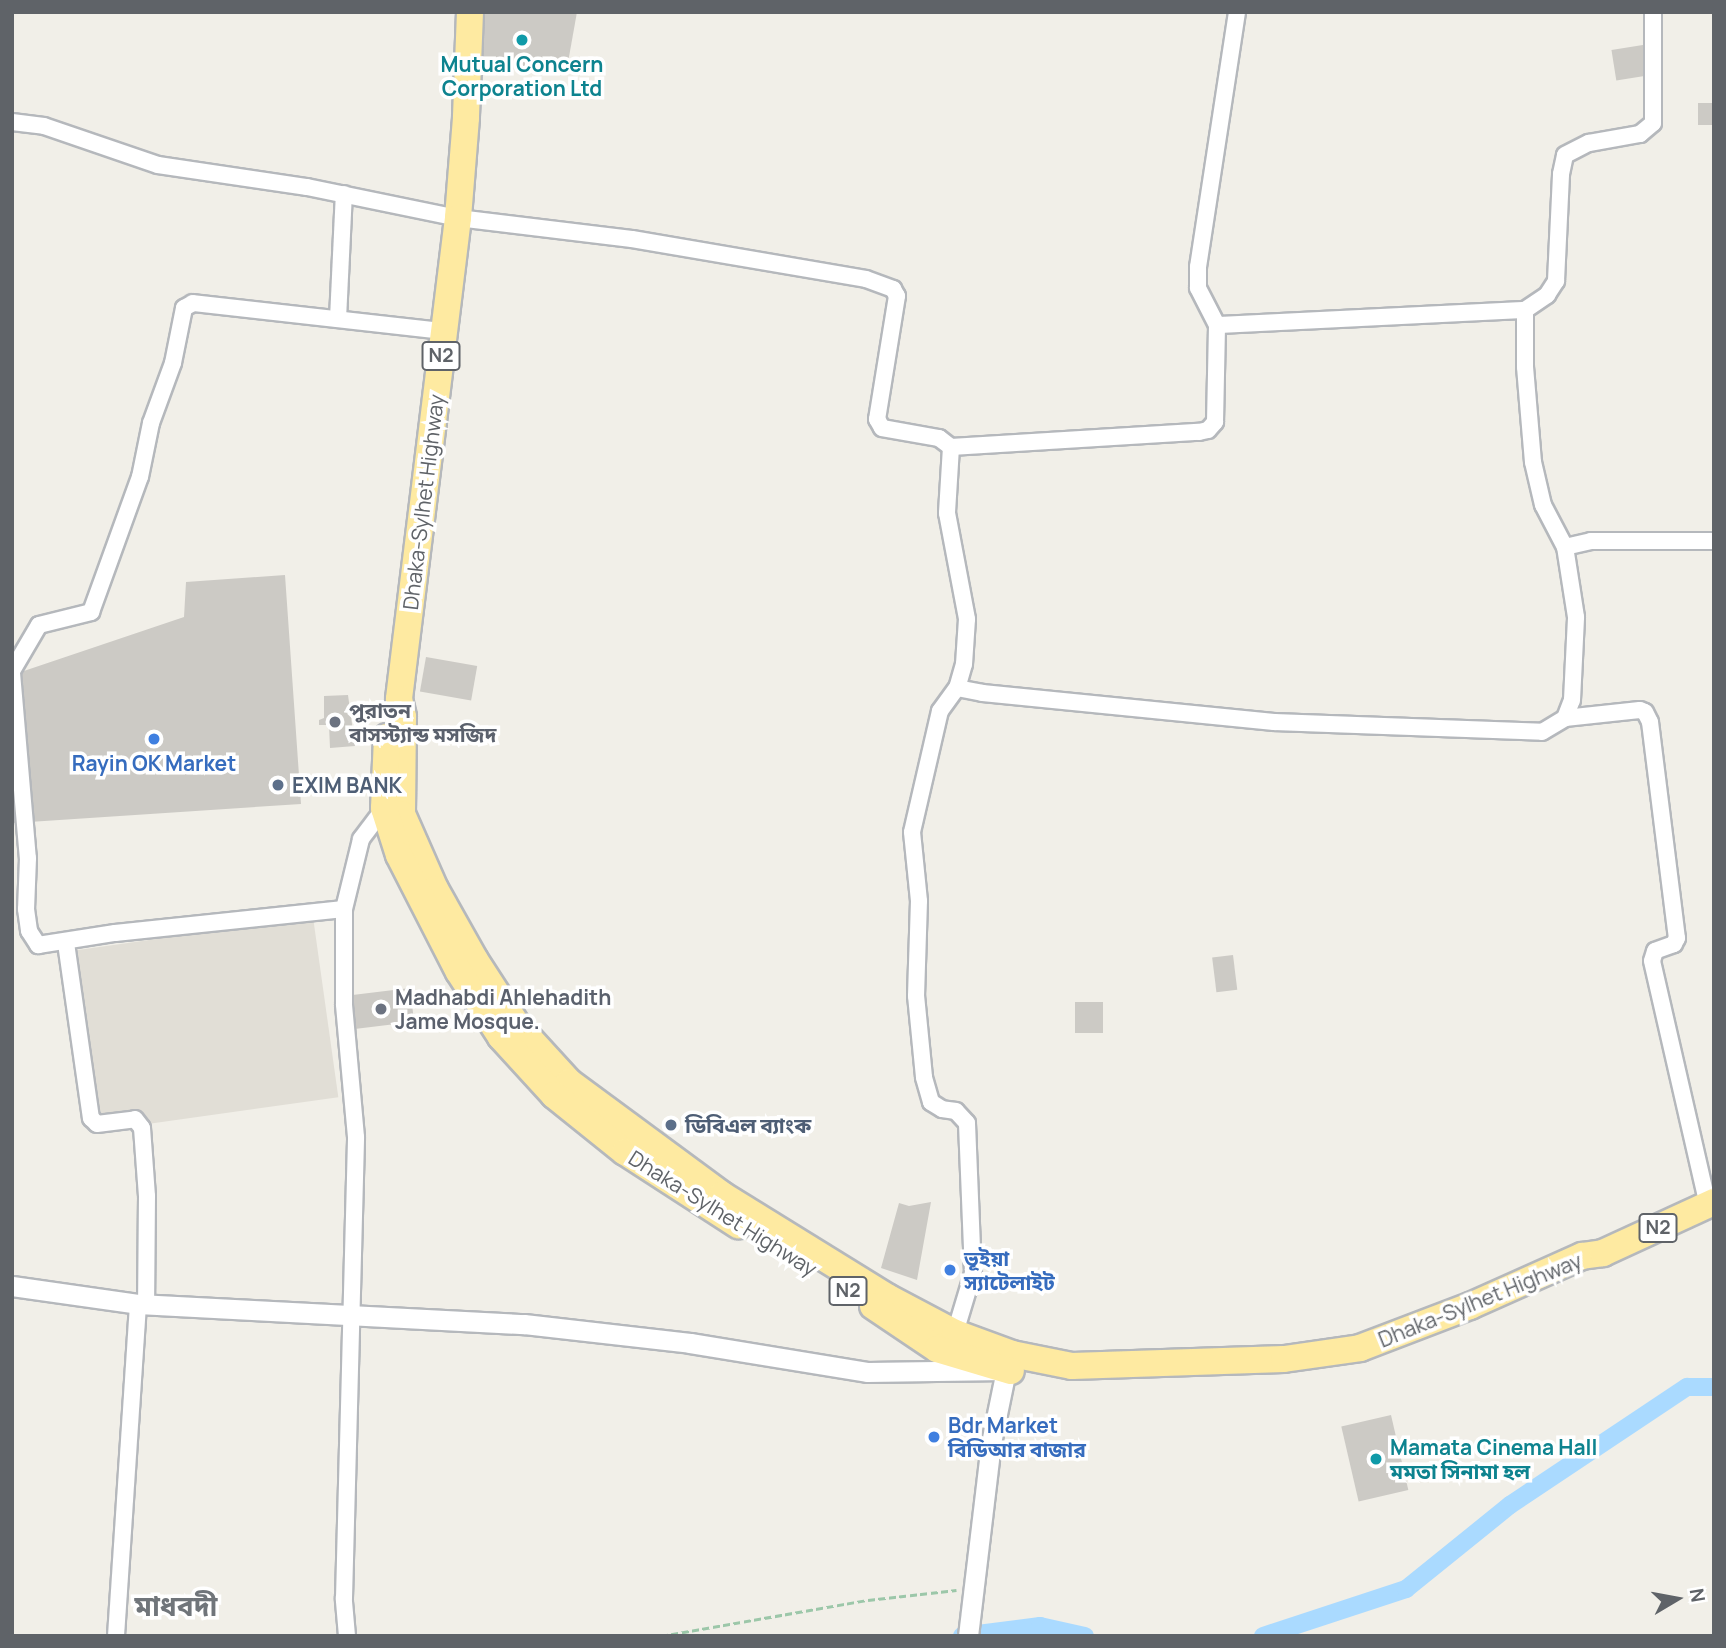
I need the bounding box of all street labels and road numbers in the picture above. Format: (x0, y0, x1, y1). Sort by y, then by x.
road number: N2 (420, 340, 462, 372)
street label: Dhaka-Sylhet Highway (397, 393, 449, 611)
street label: Dhaka-Sylhet Highway (624, 1145, 822, 1281)
road number: N2 (1637, 1212, 1679, 1244)
street label: Dhaka-Sylhet Highway (1375, 1248, 1585, 1352)
road number: N2 (827, 1275, 869, 1306)

